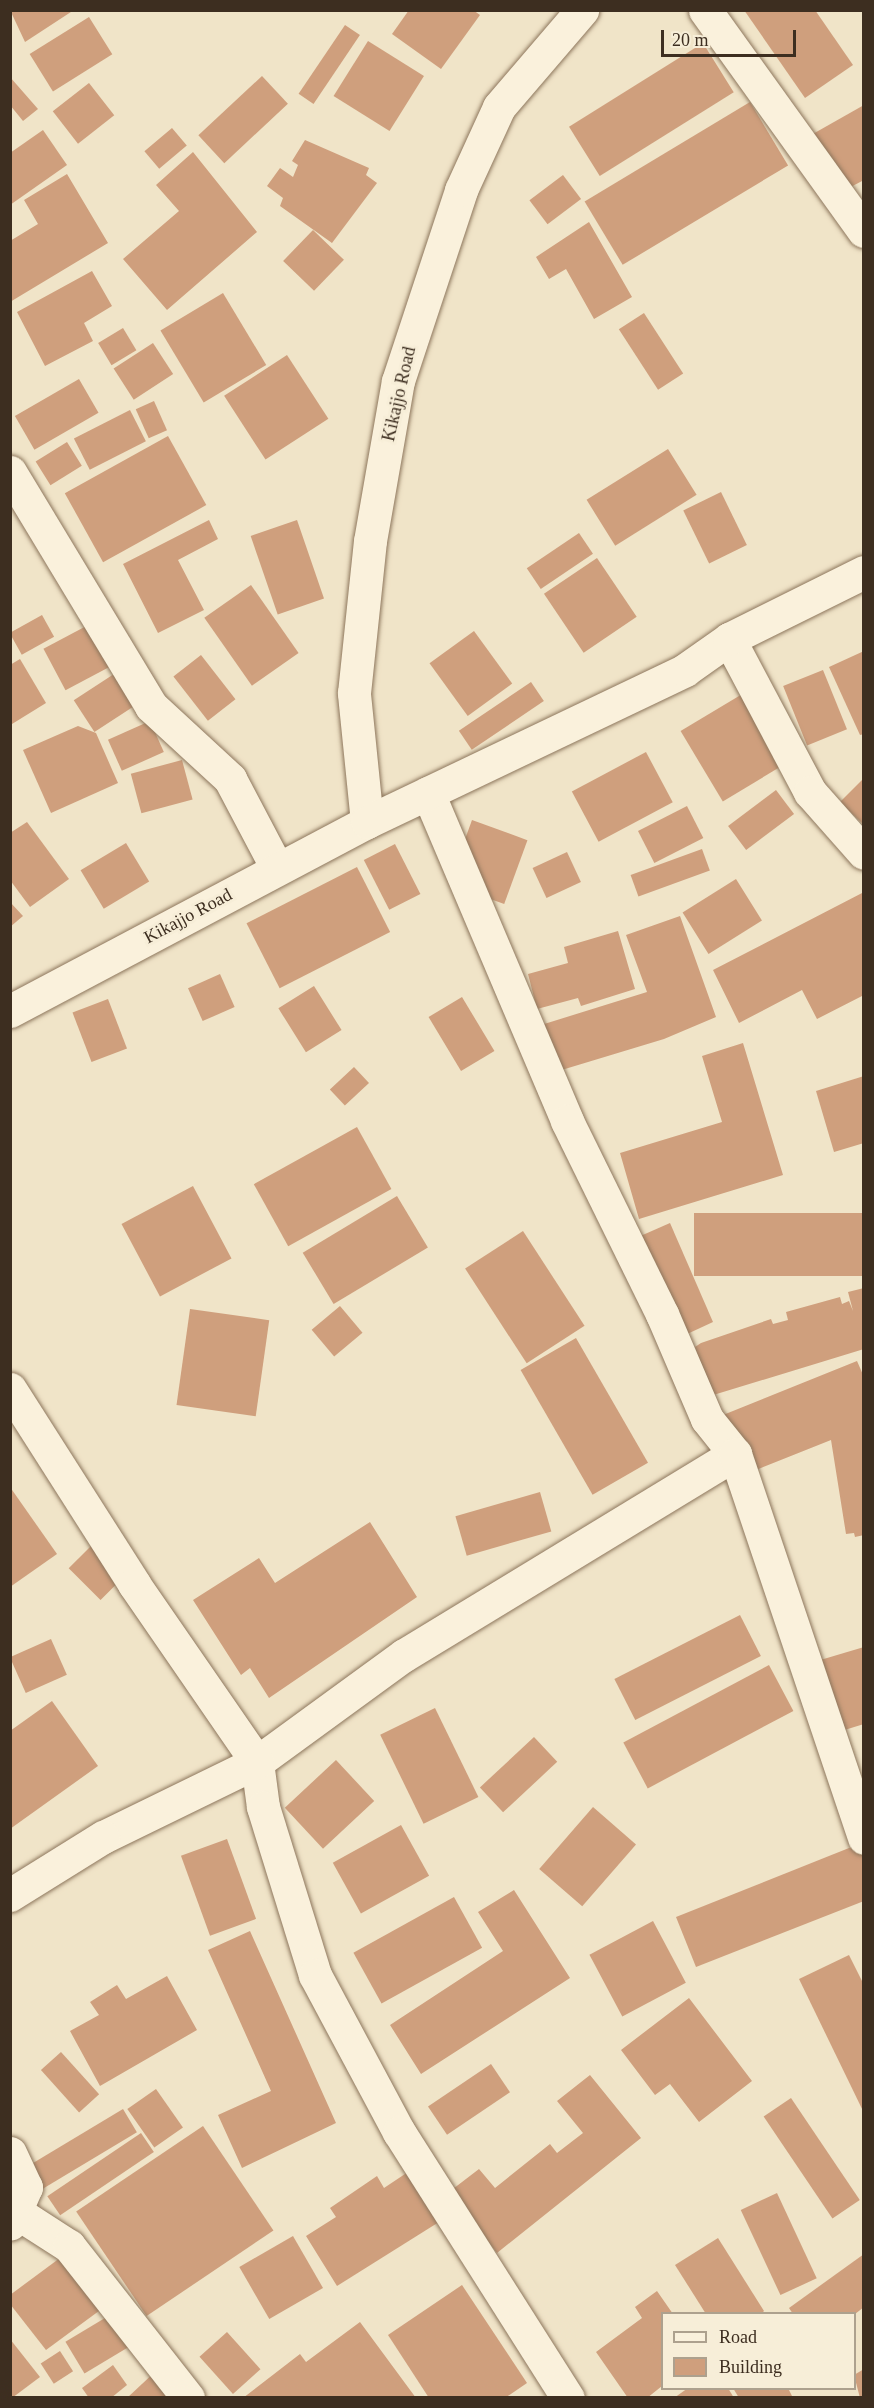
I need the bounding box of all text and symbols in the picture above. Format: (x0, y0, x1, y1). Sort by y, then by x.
scale bar (664, 18, 799, 56)
text: 20 m (672, 30, 709, 50)
street label: Kikajjo Road (378, 345, 420, 443)
street label: Kikajjo Road (140, 884, 236, 948)
legend (661, 2312, 856, 2390)
text: Road (719, 2327, 757, 2347)
text: Building (719, 2357, 782, 2377)

